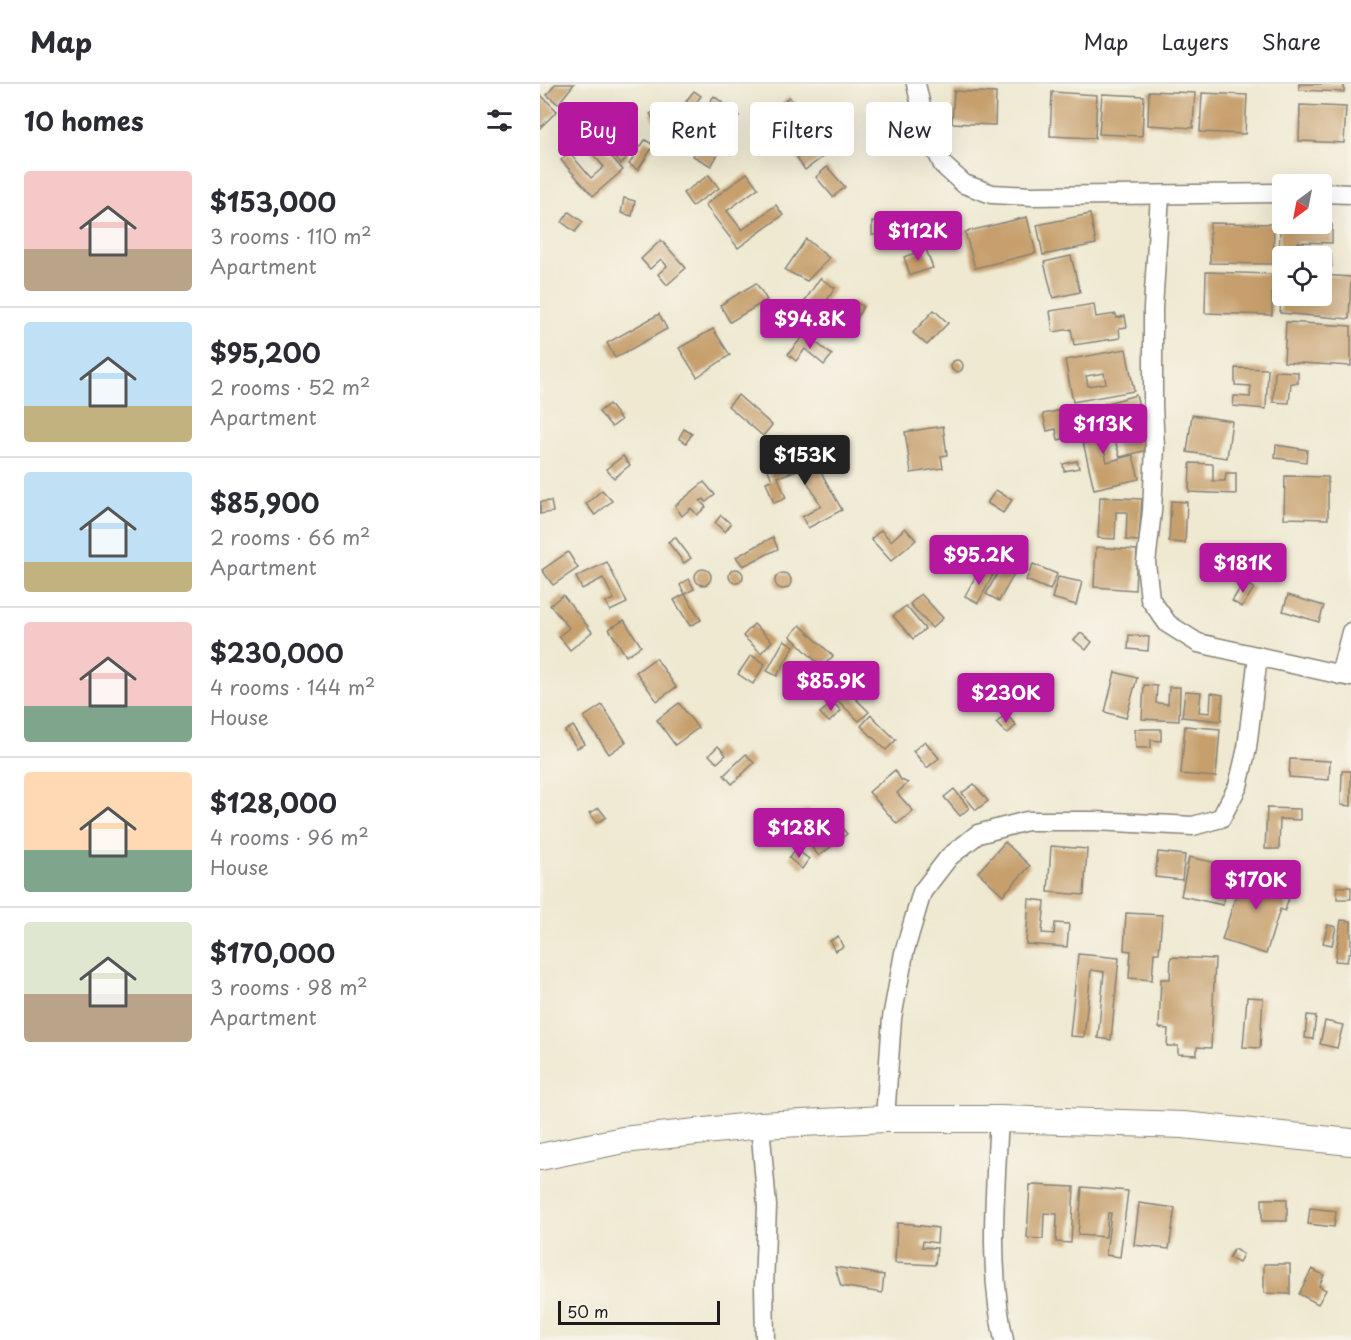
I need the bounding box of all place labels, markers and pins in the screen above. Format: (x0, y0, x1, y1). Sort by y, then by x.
pin: $112K (876, 211, 960, 262)
pin: $94.8K (761, 299, 859, 350)
pin: $113K (1061, 404, 1145, 455)
pin: $153K (763, 435, 847, 486)
pin: $95.2K (930, 535, 1028, 586)
pin: $181K (1201, 543, 1285, 594)
pin: $85.9K (782, 661, 880, 712)
pin: $230K (964, 673, 1048, 724)
pin: $128K (757, 808, 841, 859)
pin: $170K (1214, 860, 1298, 911)

